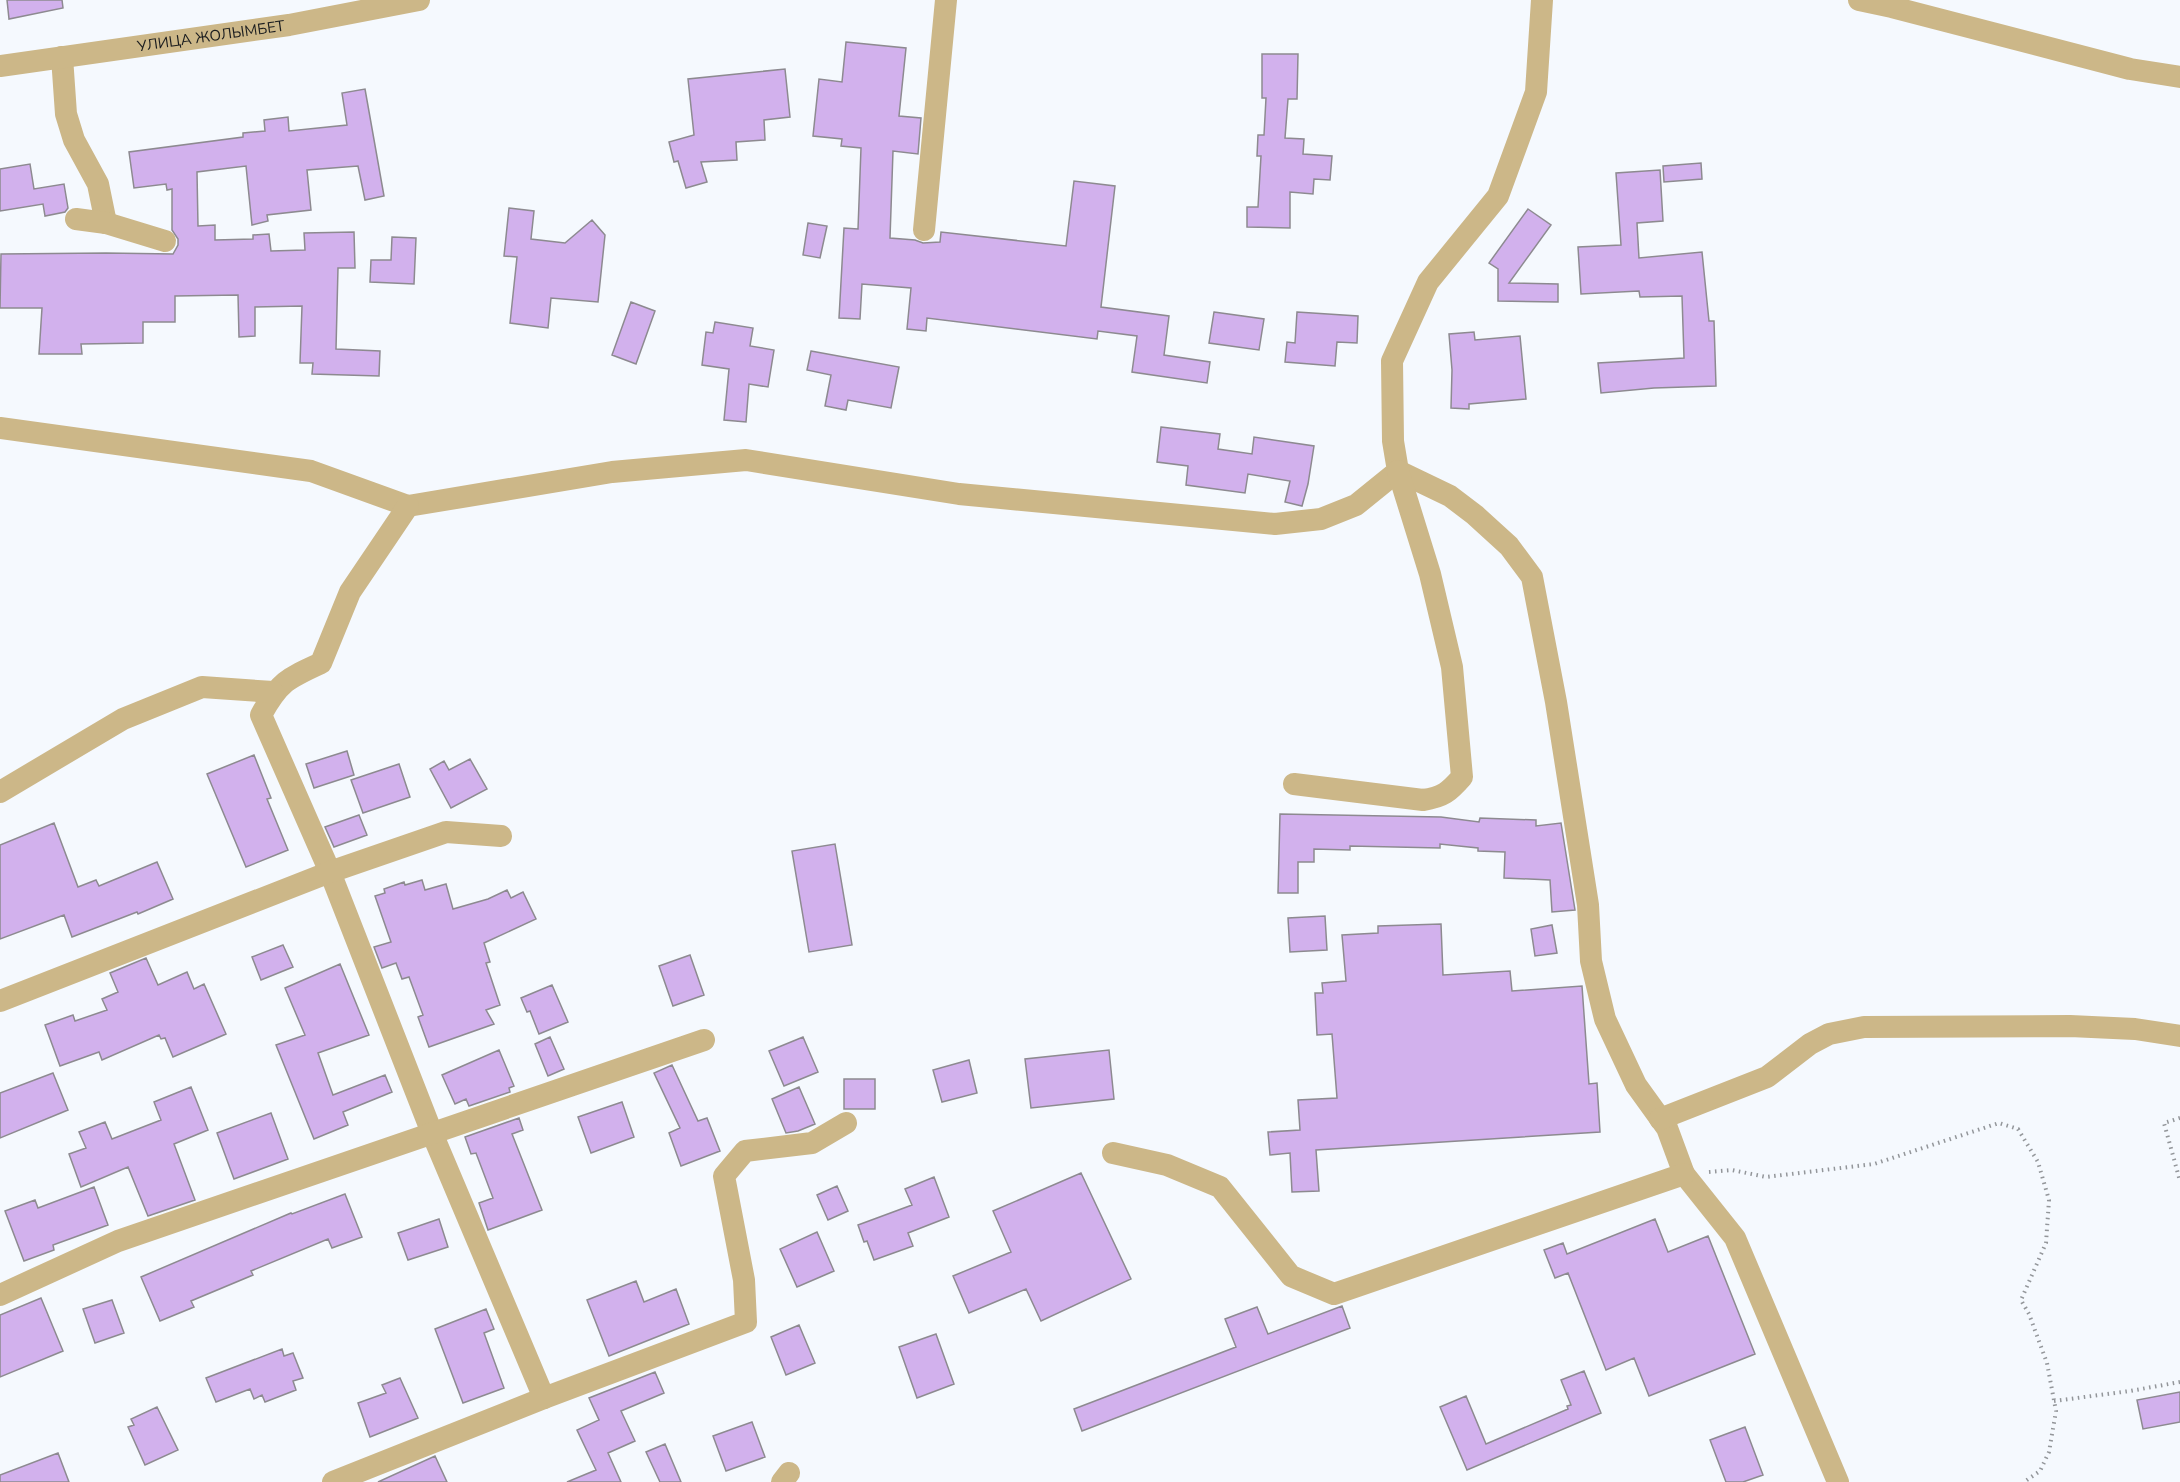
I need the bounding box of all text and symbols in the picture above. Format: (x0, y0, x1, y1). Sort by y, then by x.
street label: УЛИЦА ЖОЛЫМБЕТ (135, 16, 286, 57)

